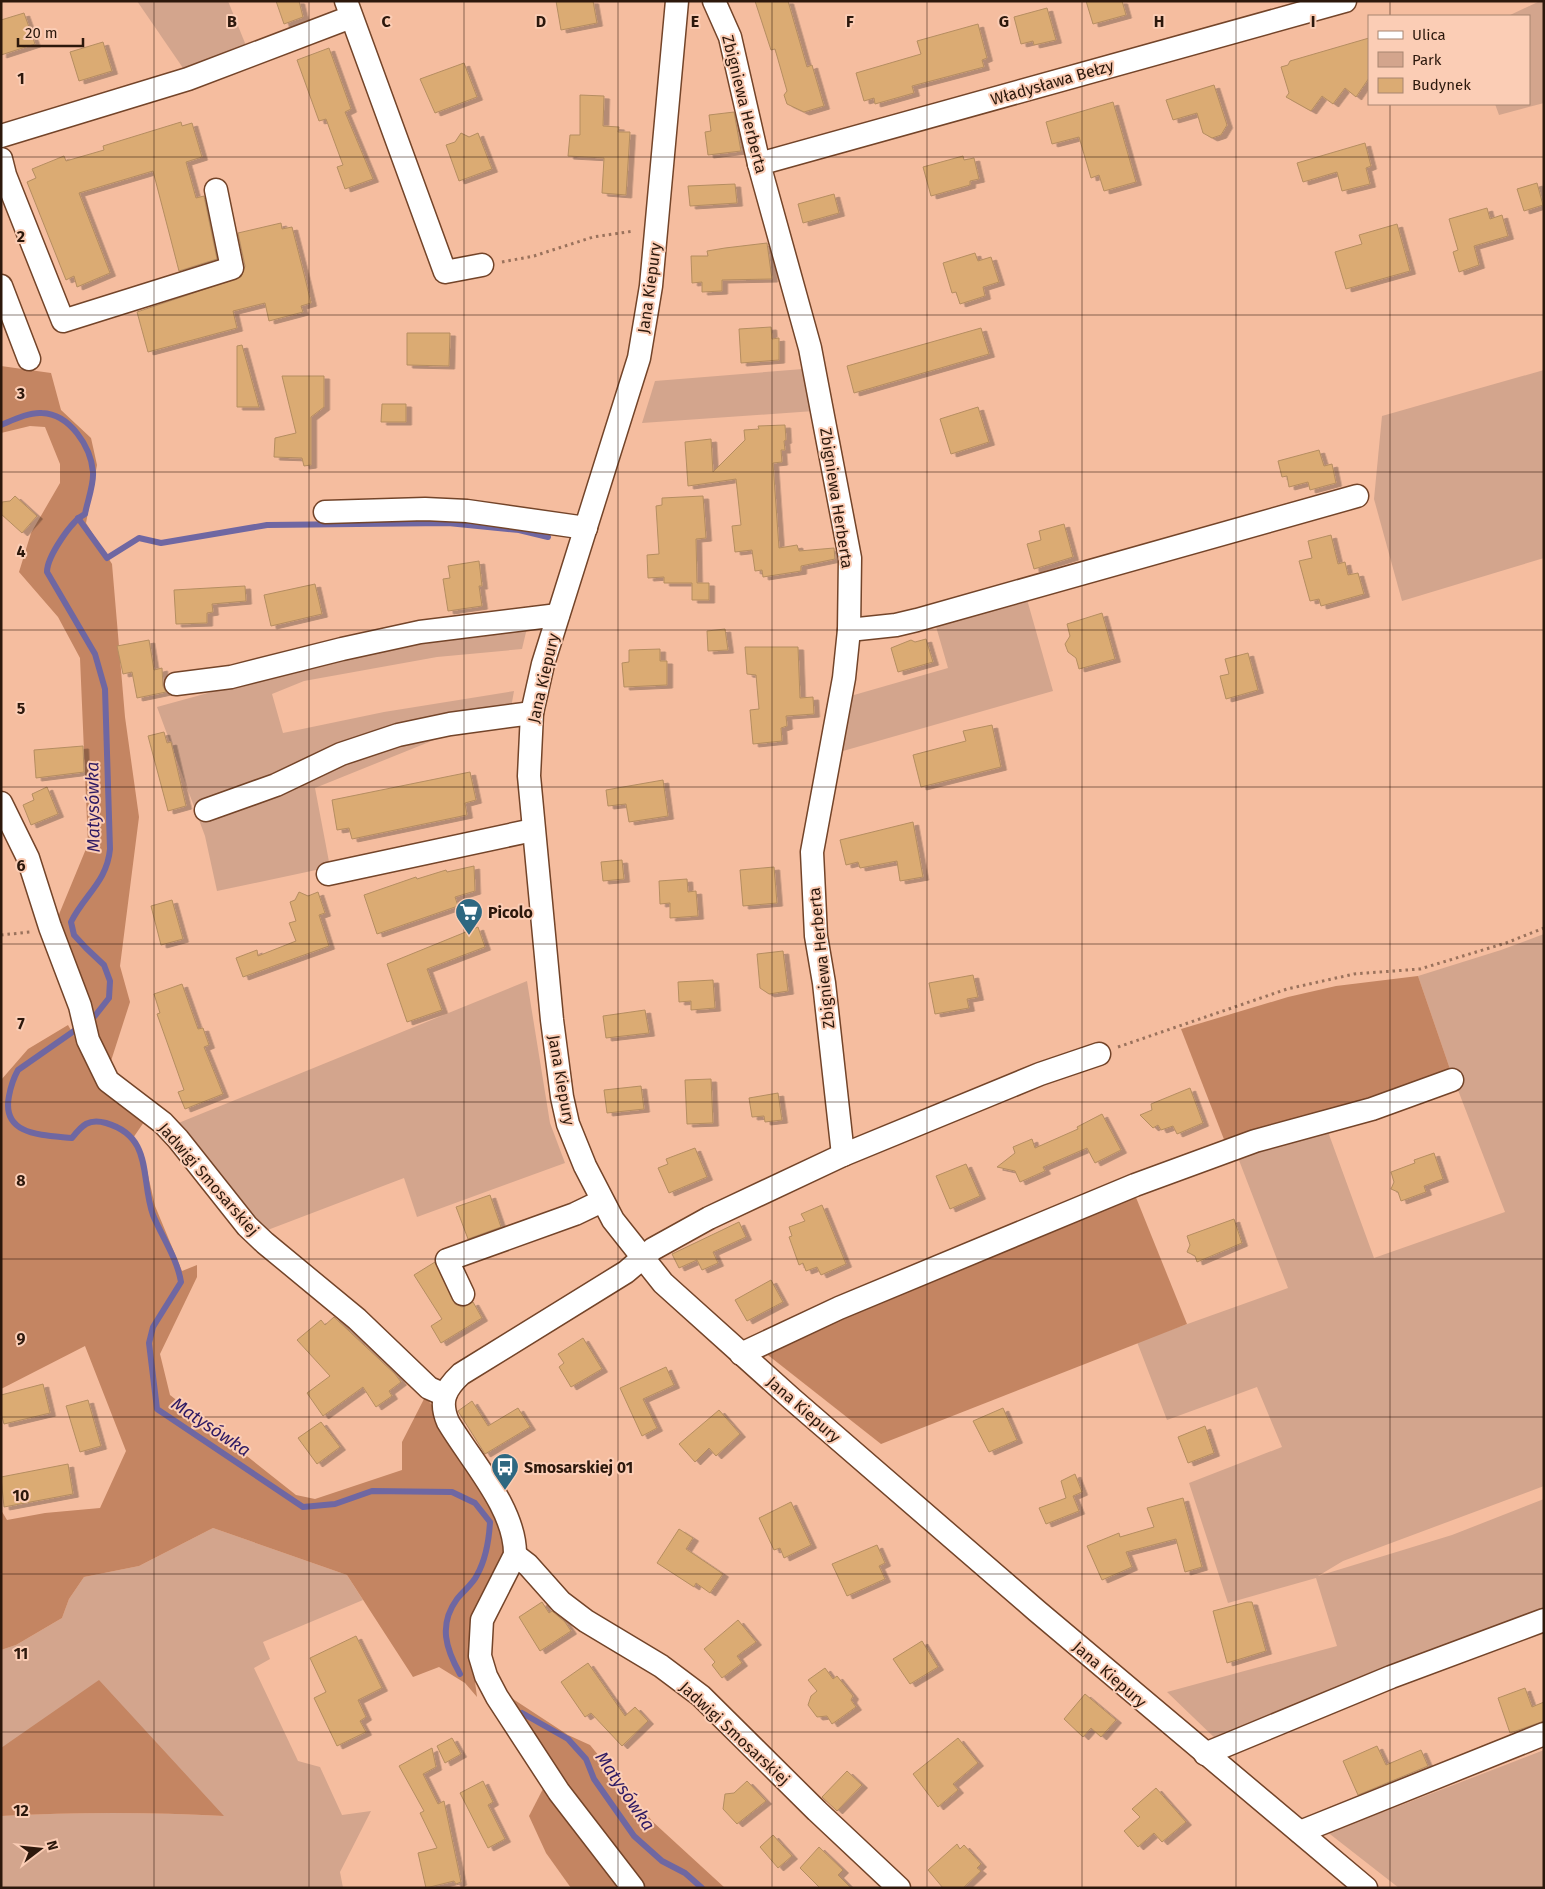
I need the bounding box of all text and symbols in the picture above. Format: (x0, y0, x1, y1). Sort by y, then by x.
text: B (227, 12, 237, 31)
text: C (381, 12, 391, 31)
text: D (536, 12, 546, 31)
text: E (691, 12, 699, 31)
text: F (846, 12, 854, 31)
text: G (999, 12, 1009, 31)
text: H (1154, 12, 1164, 31)
text: I (1311, 12, 1315, 31)
scale bar (18, 15, 82, 47)
legend (1368, 15, 1530, 105)
text: 20 m (25, 24, 58, 42)
text: Ulica (1412, 26, 1446, 44)
street label: Zbigniewa Herberta (718, 33, 771, 175)
text: Park (1412, 51, 1442, 69)
street label: Władysława Bełzy (988, 56, 1116, 109)
text: 1 (17, 69, 25, 88)
text: Budynek (1412, 76, 1471, 94)
text: 2 (17, 227, 25, 246)
street label: Jana Kiepury (634, 241, 665, 335)
text: 3 (16, 384, 25, 403)
street label: Zbigniewa Herberta (816, 426, 857, 570)
text: 4 (16, 542, 26, 561)
street label: Jana Kiepury (524, 631, 563, 725)
text: 5 (17, 699, 26, 718)
water label: Matysówka (81, 762, 105, 852)
text: 6 (16, 856, 26, 875)
street label: Zbigniewa Herberta (805, 886, 838, 1030)
supermarket icon: Picolo (454, 897, 484, 936)
place label: Picolo (488, 903, 533, 922)
text: 7 (17, 1014, 25, 1033)
street label: Jana Kiepury (544, 1033, 579, 1127)
street label: Jadwigi Smosarskiej (154, 1119, 263, 1240)
text: 8 (16, 1171, 26, 1190)
text: 9 (17, 1329, 26, 1348)
street label: Jana Kiepury (763, 1372, 844, 1447)
water label: Matysówka (167, 1393, 255, 1461)
bus stop icon: Smosarskiej 01 (490, 1452, 520, 1491)
place label: Smosarskiej 01 (524, 1458, 633, 1477)
text: 10 (13, 1486, 29, 1505)
street label: Jana Kiepury (1069, 1637, 1150, 1712)
text: 11 (14, 1644, 28, 1663)
street label: Jadwigi Smosarskiej (676, 1678, 794, 1789)
water label: Matysówka (591, 1747, 659, 1835)
text: 12 (13, 1801, 29, 1820)
north arrow (15, 1824, 65, 1874)
text: N (43, 1839, 61, 1852)

